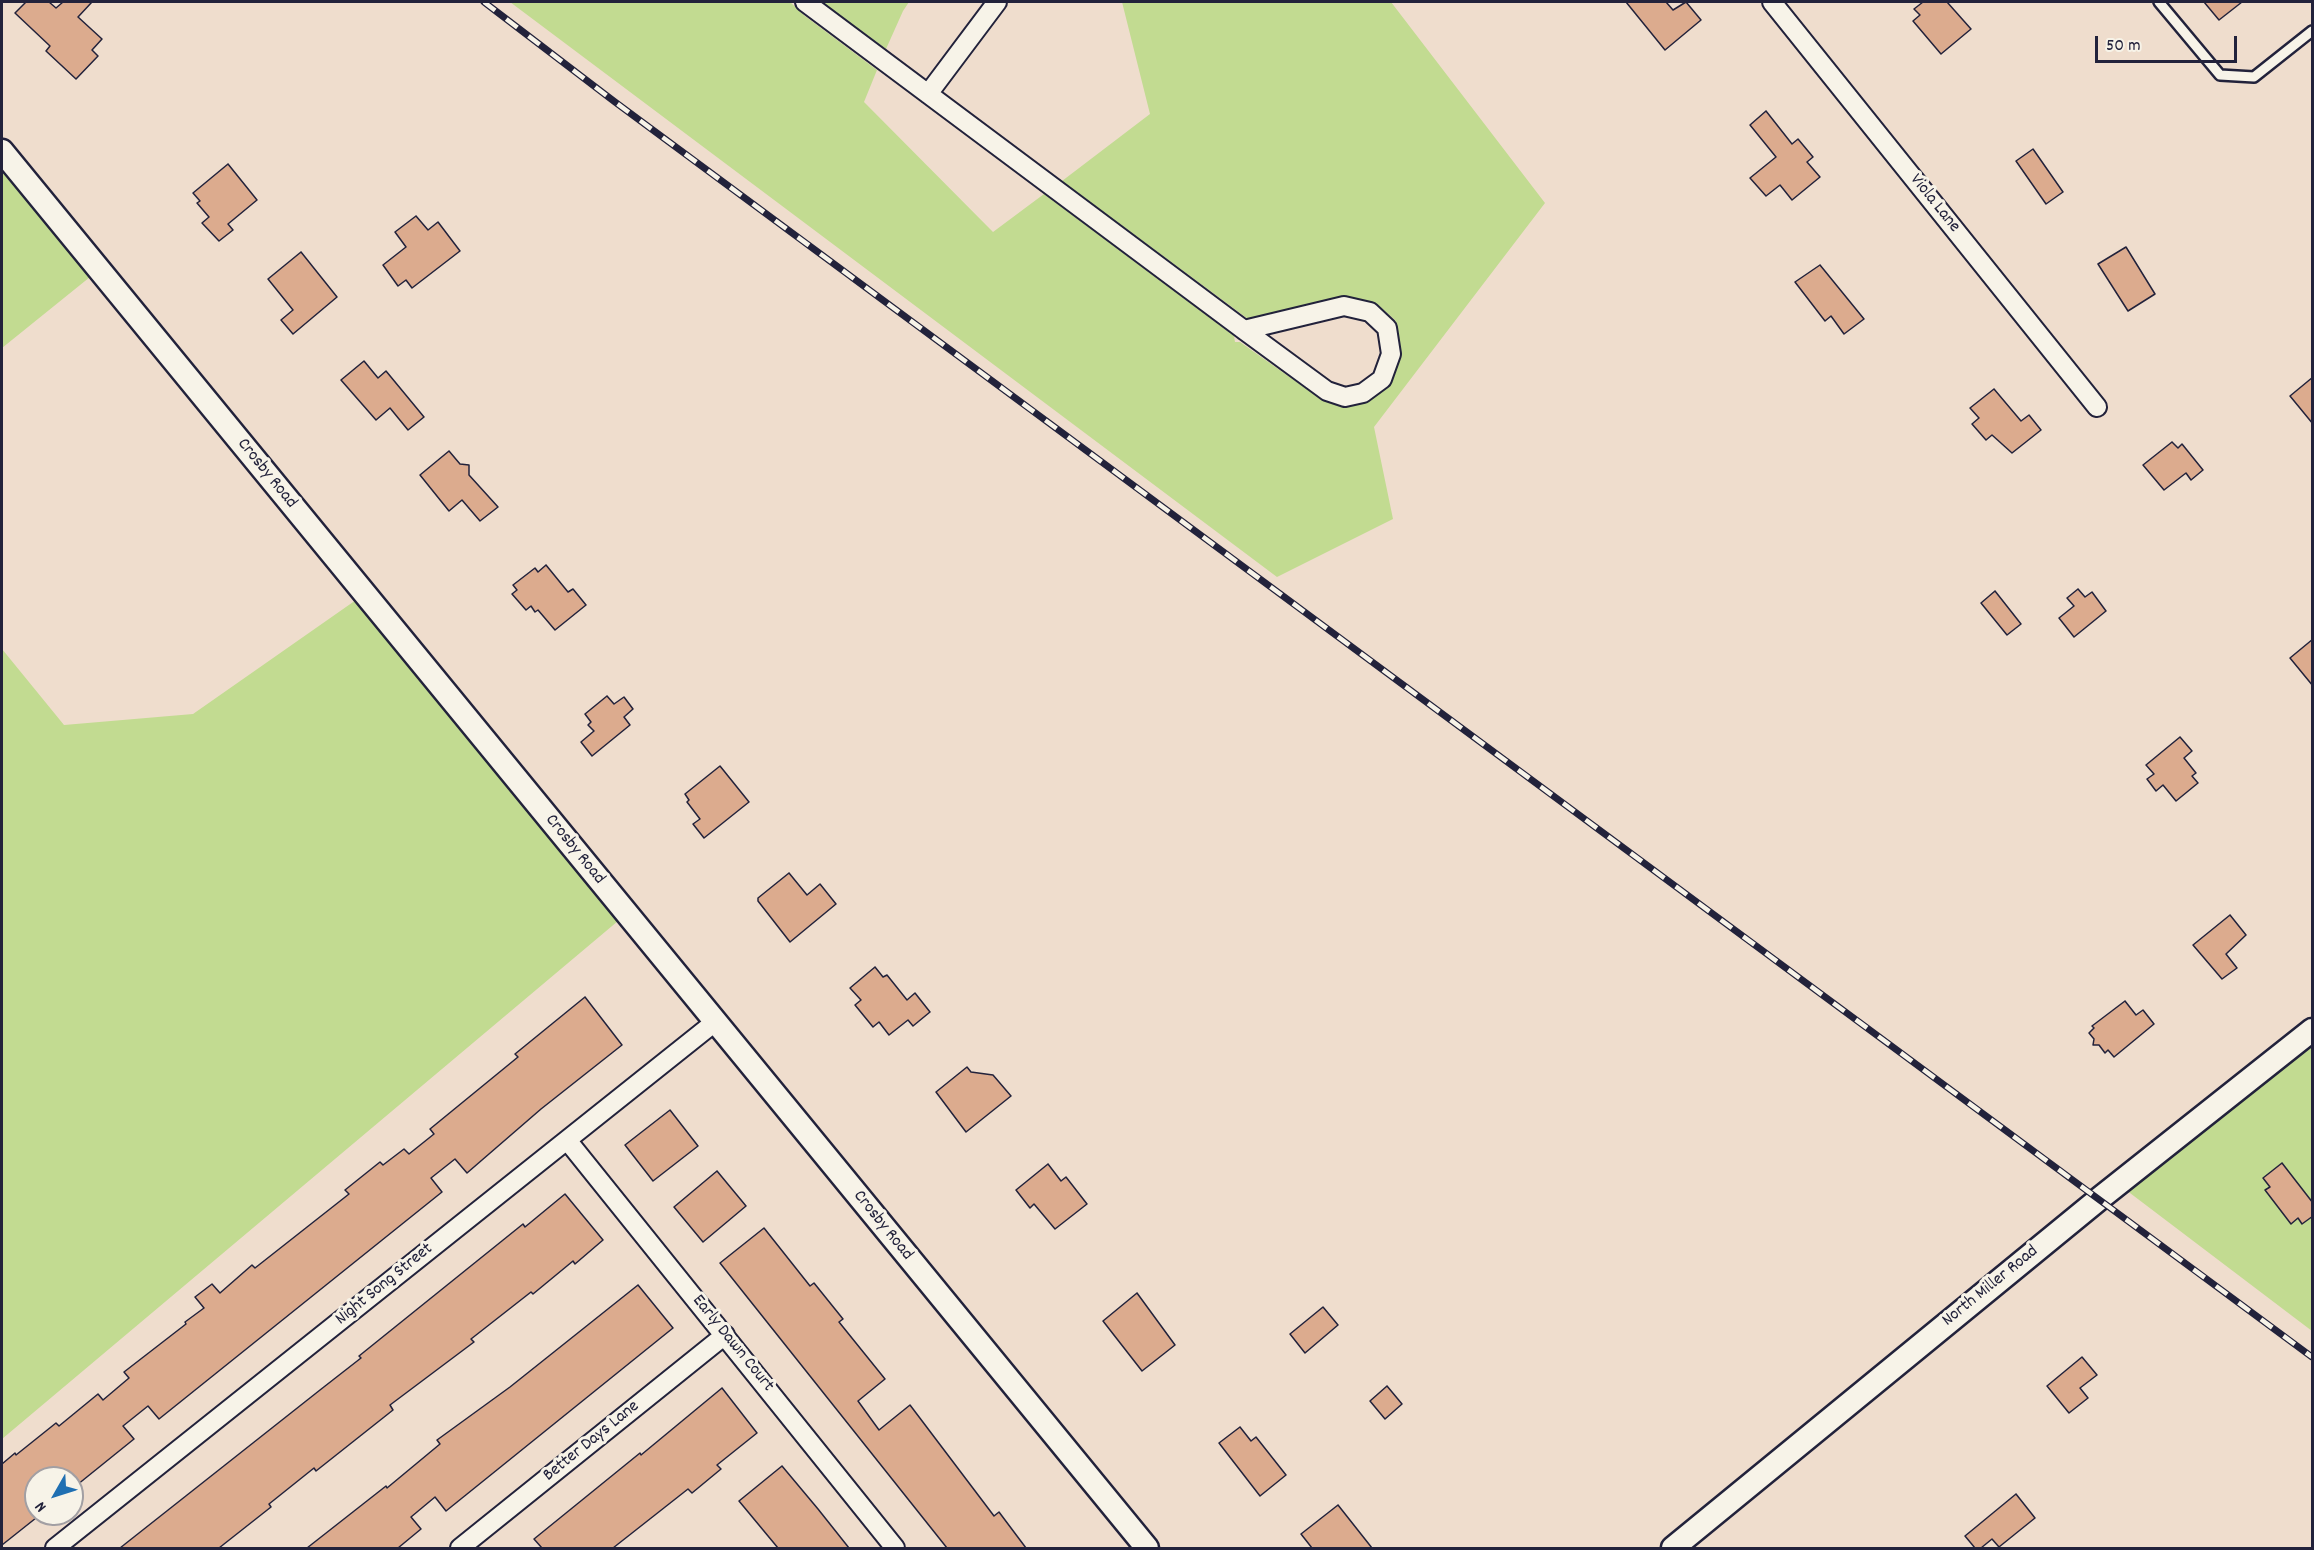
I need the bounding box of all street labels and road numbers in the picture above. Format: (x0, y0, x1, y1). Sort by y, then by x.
street label: Viola Lane (1904, 170, 1964, 238)
street label: Crosby Road (231, 435, 301, 513)
street label: Crosby Road (539, 811, 609, 889)
street label: Crosby Road (847, 1187, 917, 1265)
street label: Night Song Street (332, 1239, 438, 1331)
street label: North Miller Road (1939, 1242, 2043, 1332)
street label: Early Dawn Court (686, 1291, 778, 1397)
street label: Better Days Lane (540, 1397, 644, 1487)

